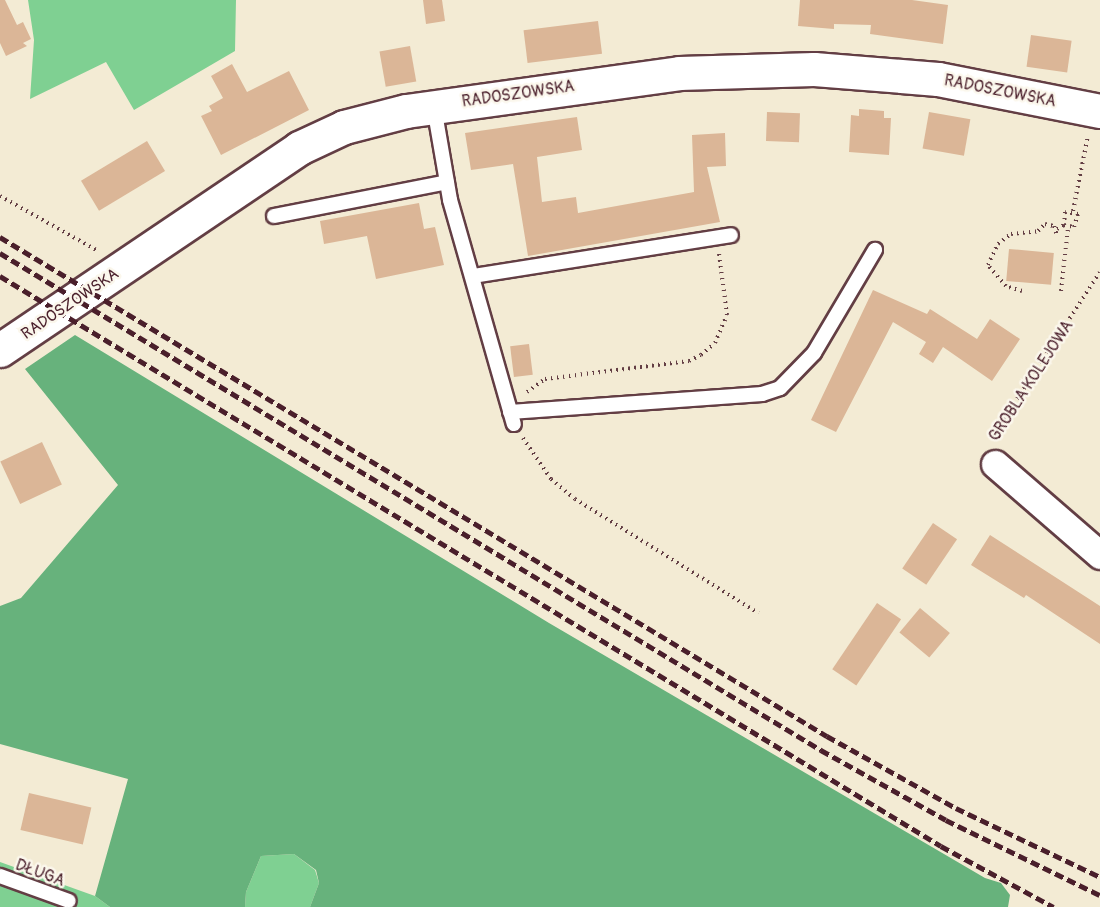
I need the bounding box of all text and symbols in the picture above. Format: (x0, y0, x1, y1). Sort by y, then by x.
street label: RADOSZOWSKA (943, 71, 1057, 111)
street label: RADOSZOWSKA (461, 77, 575, 111)
street label: RADOSZOWSKA (18, 264, 122, 344)
street label: GROBLA KOLEJOWA (985, 317, 1077, 445)
street label: DŁUGA (13, 855, 67, 891)

